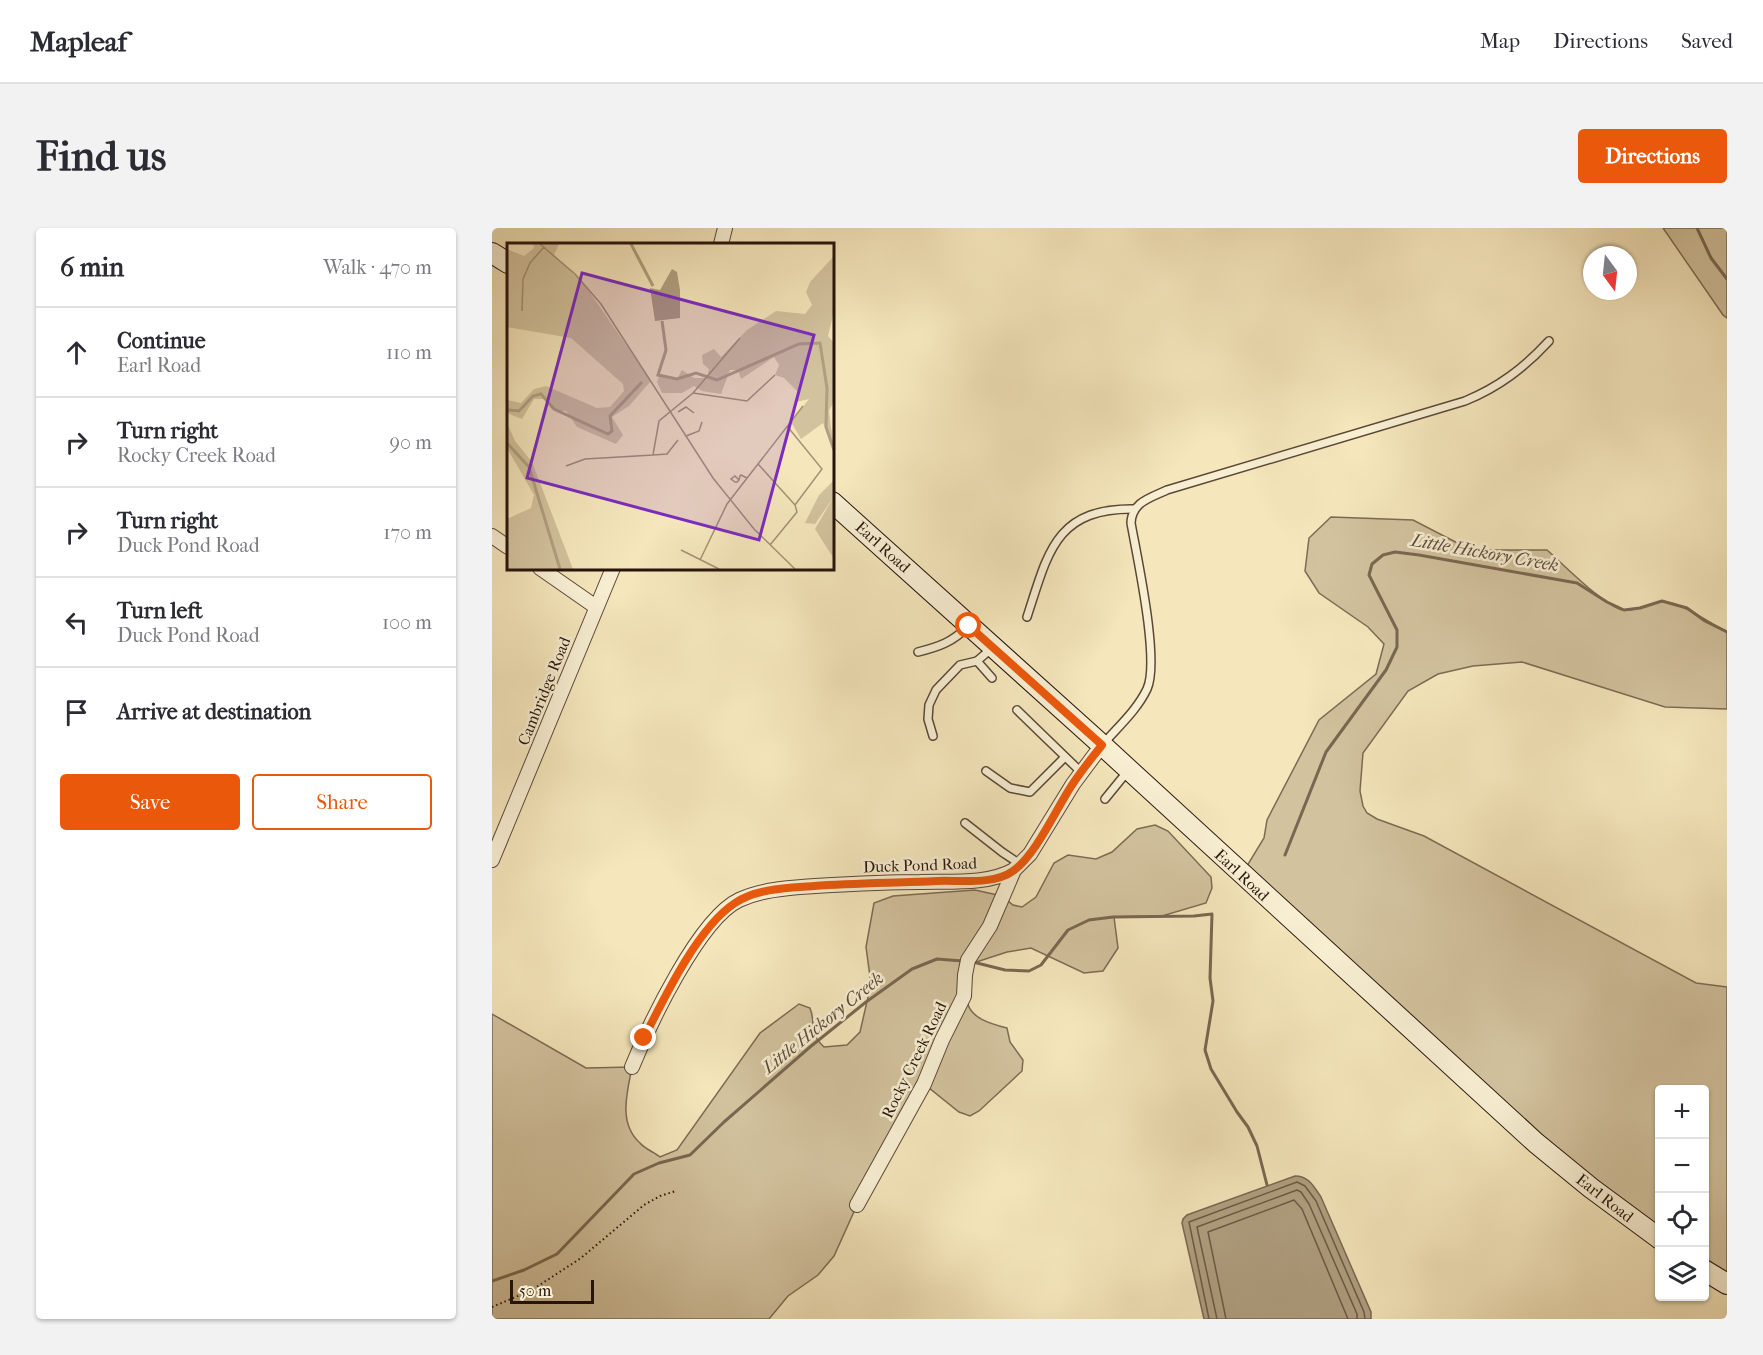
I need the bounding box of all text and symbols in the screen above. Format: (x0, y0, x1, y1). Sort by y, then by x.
text: Mapleaf (30, 25, 127, 58)
text: Map (1480, 29, 1520, 53)
text: Directions (1553, 29, 1648, 53)
text: Saved (1681, 29, 1733, 53)
button: Directions (1578, 129, 1727, 183)
text: Find us (36, 132, 166, 181)
inset map (507, 243, 834, 570)
north arrow (1583, 246, 1637, 300)
text: 6 min (60, 252, 124, 283)
text: Walk · 470 m (323, 256, 432, 279)
text: Continue (117, 328, 206, 354)
icon: ahead (60, 336, 93, 369)
text: 110 m (386, 341, 432, 364)
text: Earl Road (117, 354, 201, 377)
text: Turn right (117, 418, 218, 444)
icon: right (60, 426, 93, 459)
text: 90 m (390, 431, 432, 454)
text: Rocky Creek Road (117, 444, 276, 467)
text: Turn right (117, 508, 218, 534)
icon: right (60, 516, 93, 549)
street label: Earl Road (852, 517, 915, 577)
text: 170 m (383, 521, 432, 544)
water label: Little Hickory Creek (1408, 529, 1560, 576)
text: Duck Pond Road (117, 534, 260, 557)
text: Turn left (117, 598, 203, 624)
icon: left (60, 606, 93, 639)
text: 100 m (382, 611, 432, 634)
route start (955, 612, 981, 638)
text: Duck Pond Road (117, 624, 260, 647)
street label: Cambridge Road (514, 634, 575, 748)
icon: arrive (60, 696, 93, 729)
text: Arrive at destination (117, 699, 311, 725)
button: Save (60, 774, 240, 830)
button: Share (252, 774, 432, 830)
street label: Earl Road (1211, 845, 1273, 905)
street label: Duck Pond Road (863, 854, 978, 876)
water label: Little Hickory Creek (757, 968, 888, 1079)
street label: Rocky Creek Road (878, 998, 951, 1121)
route end (630, 1024, 656, 1050)
map controls (1655, 1085, 1709, 1301)
button: + (1655, 1085, 1709, 1139)
button: − (1655, 1139, 1709, 1193)
street label: Earl Road (1573, 1170, 1638, 1226)
button: locate (1655, 1193, 1709, 1247)
button: layers (1655, 1247, 1709, 1301)
scale bar (510, 1277, 594, 1304)
text: 50 m (519, 1281, 551, 1300)

